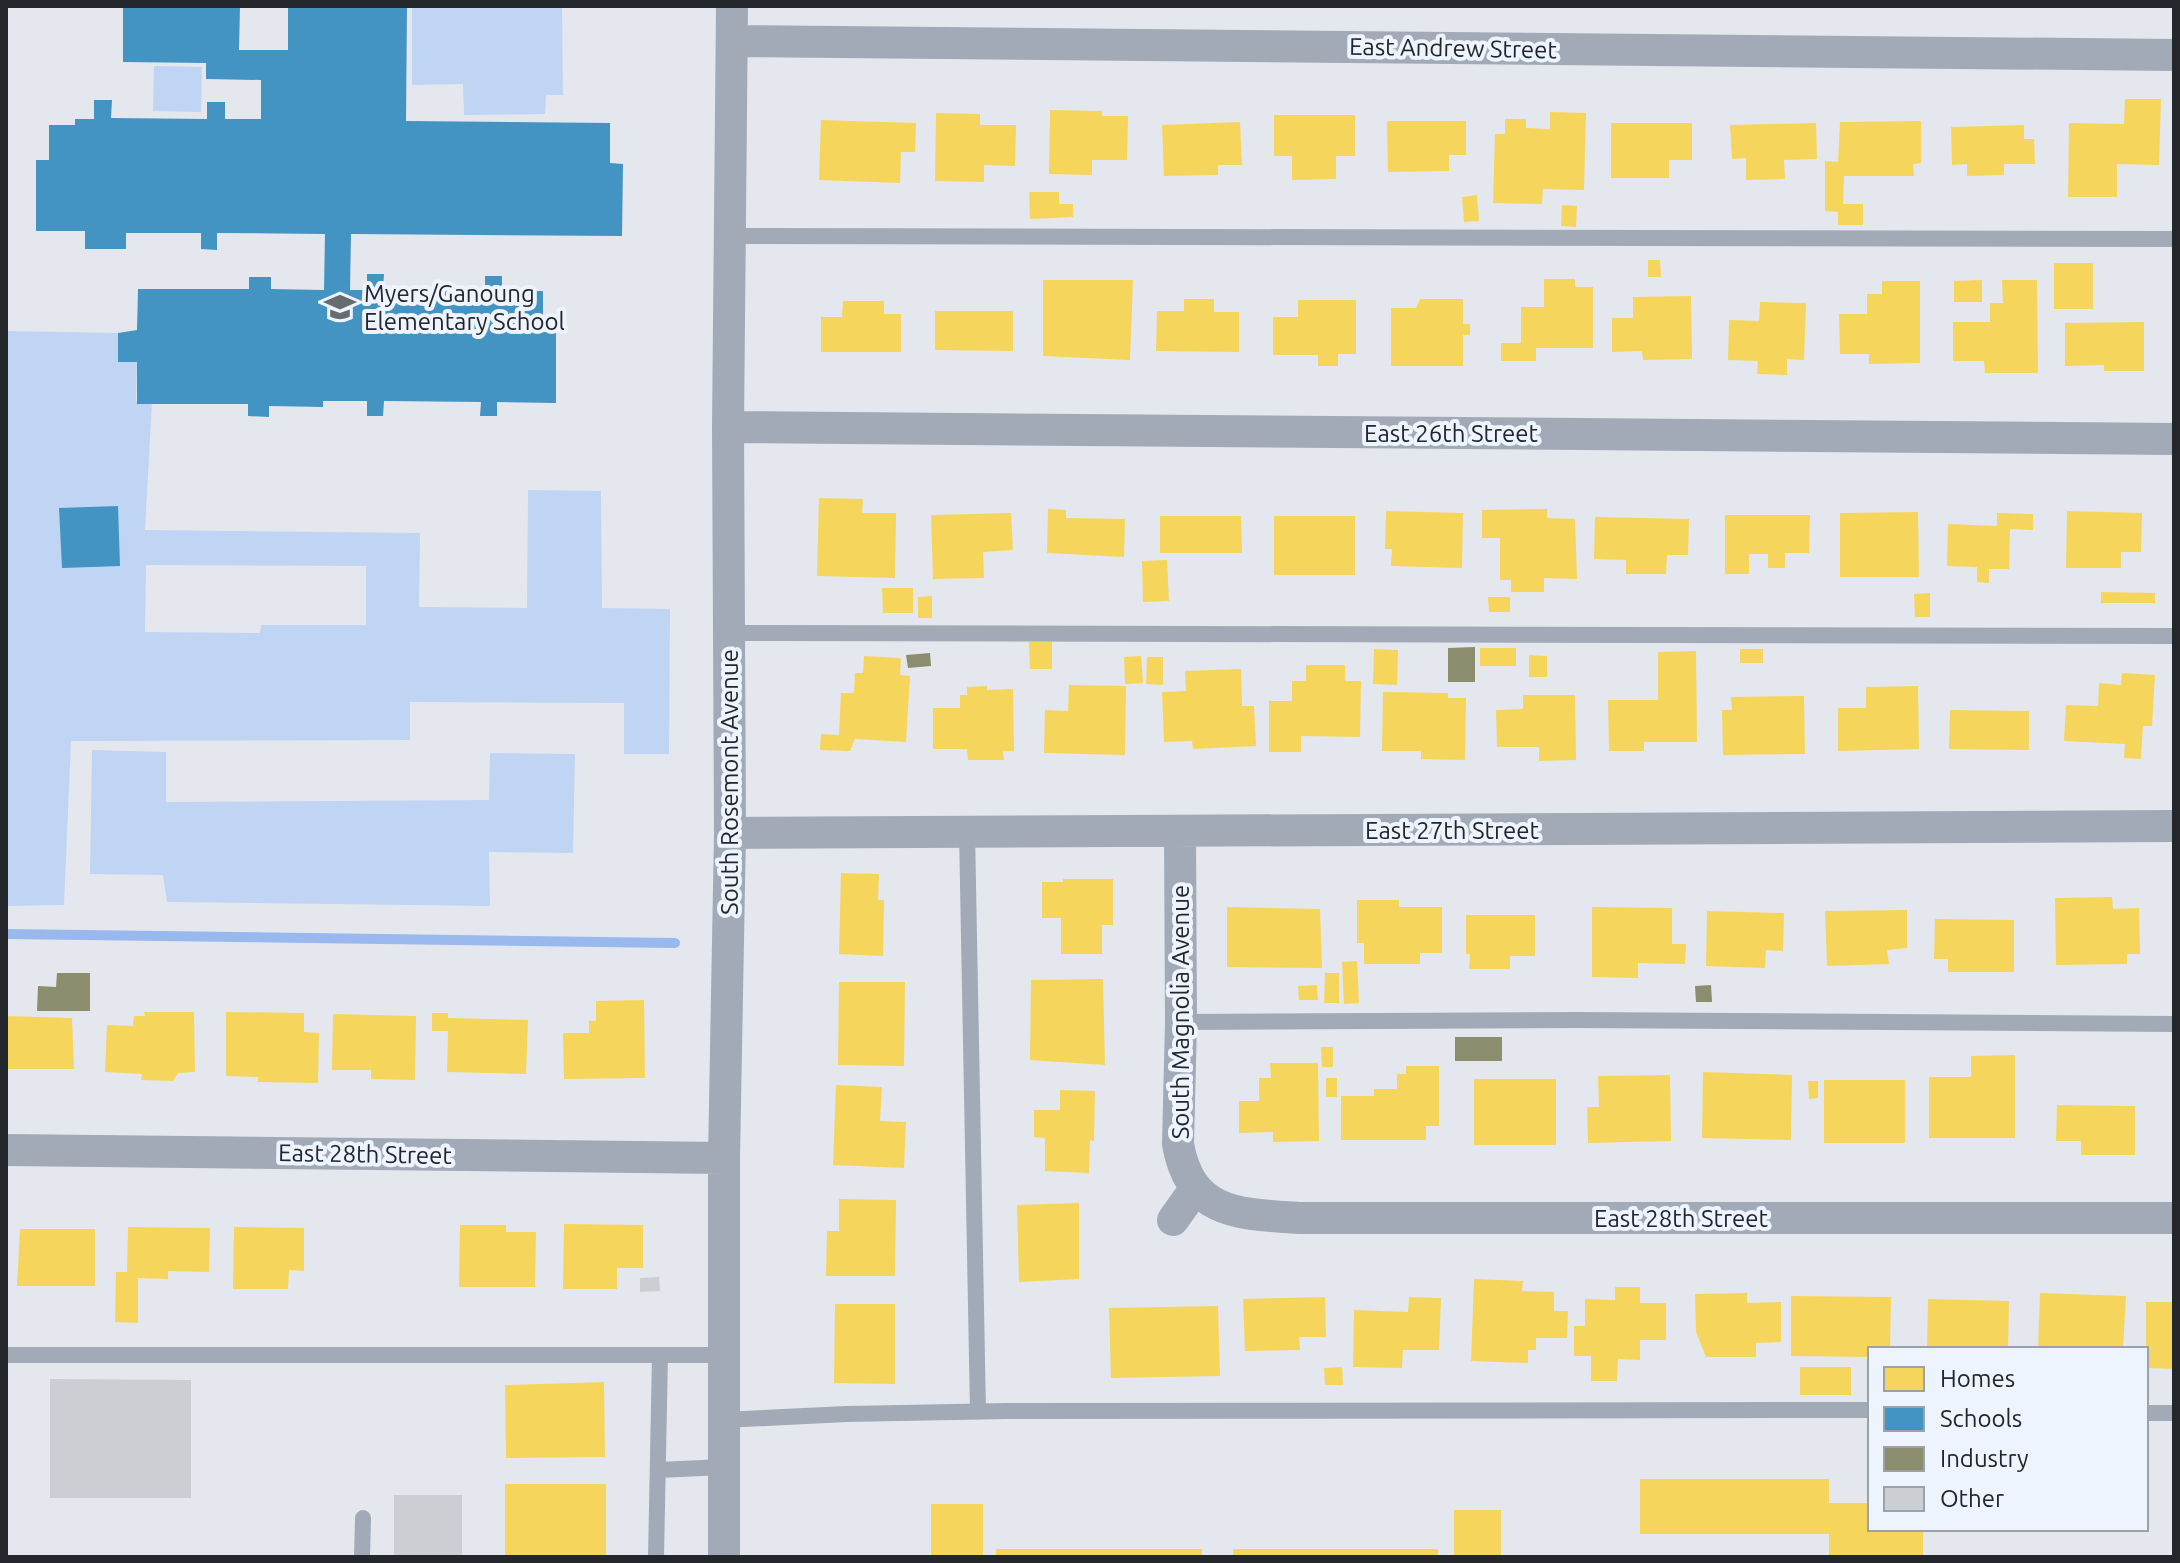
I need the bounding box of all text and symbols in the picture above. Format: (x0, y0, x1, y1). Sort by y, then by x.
street label: East Andrew Street (1349, 33, 1558, 63)
place label: Myers/Ganoung Elementary School (364, 280, 565, 335)
school or university icon: Myers/Ganoung Elementary School (323, 290, 357, 324)
street label: East 26th Street (1364, 420, 1538, 447)
street label: South Rosemont Avenue (716, 649, 743, 915)
street label: East 27th Street (1365, 817, 1539, 844)
street label: South Magnolia Avenue (1167, 885, 1194, 1139)
street label: East 28th Street (278, 1139, 453, 1169)
street label: East 28th Street (1594, 1205, 1768, 1232)
legend (1868, 1347, 2148, 1531)
text: Homes (1940, 1365, 2015, 1392)
text: Schools (1940, 1405, 2022, 1432)
text: Industry (1940, 1445, 2029, 1472)
text: Other (1940, 1485, 2004, 1512)

